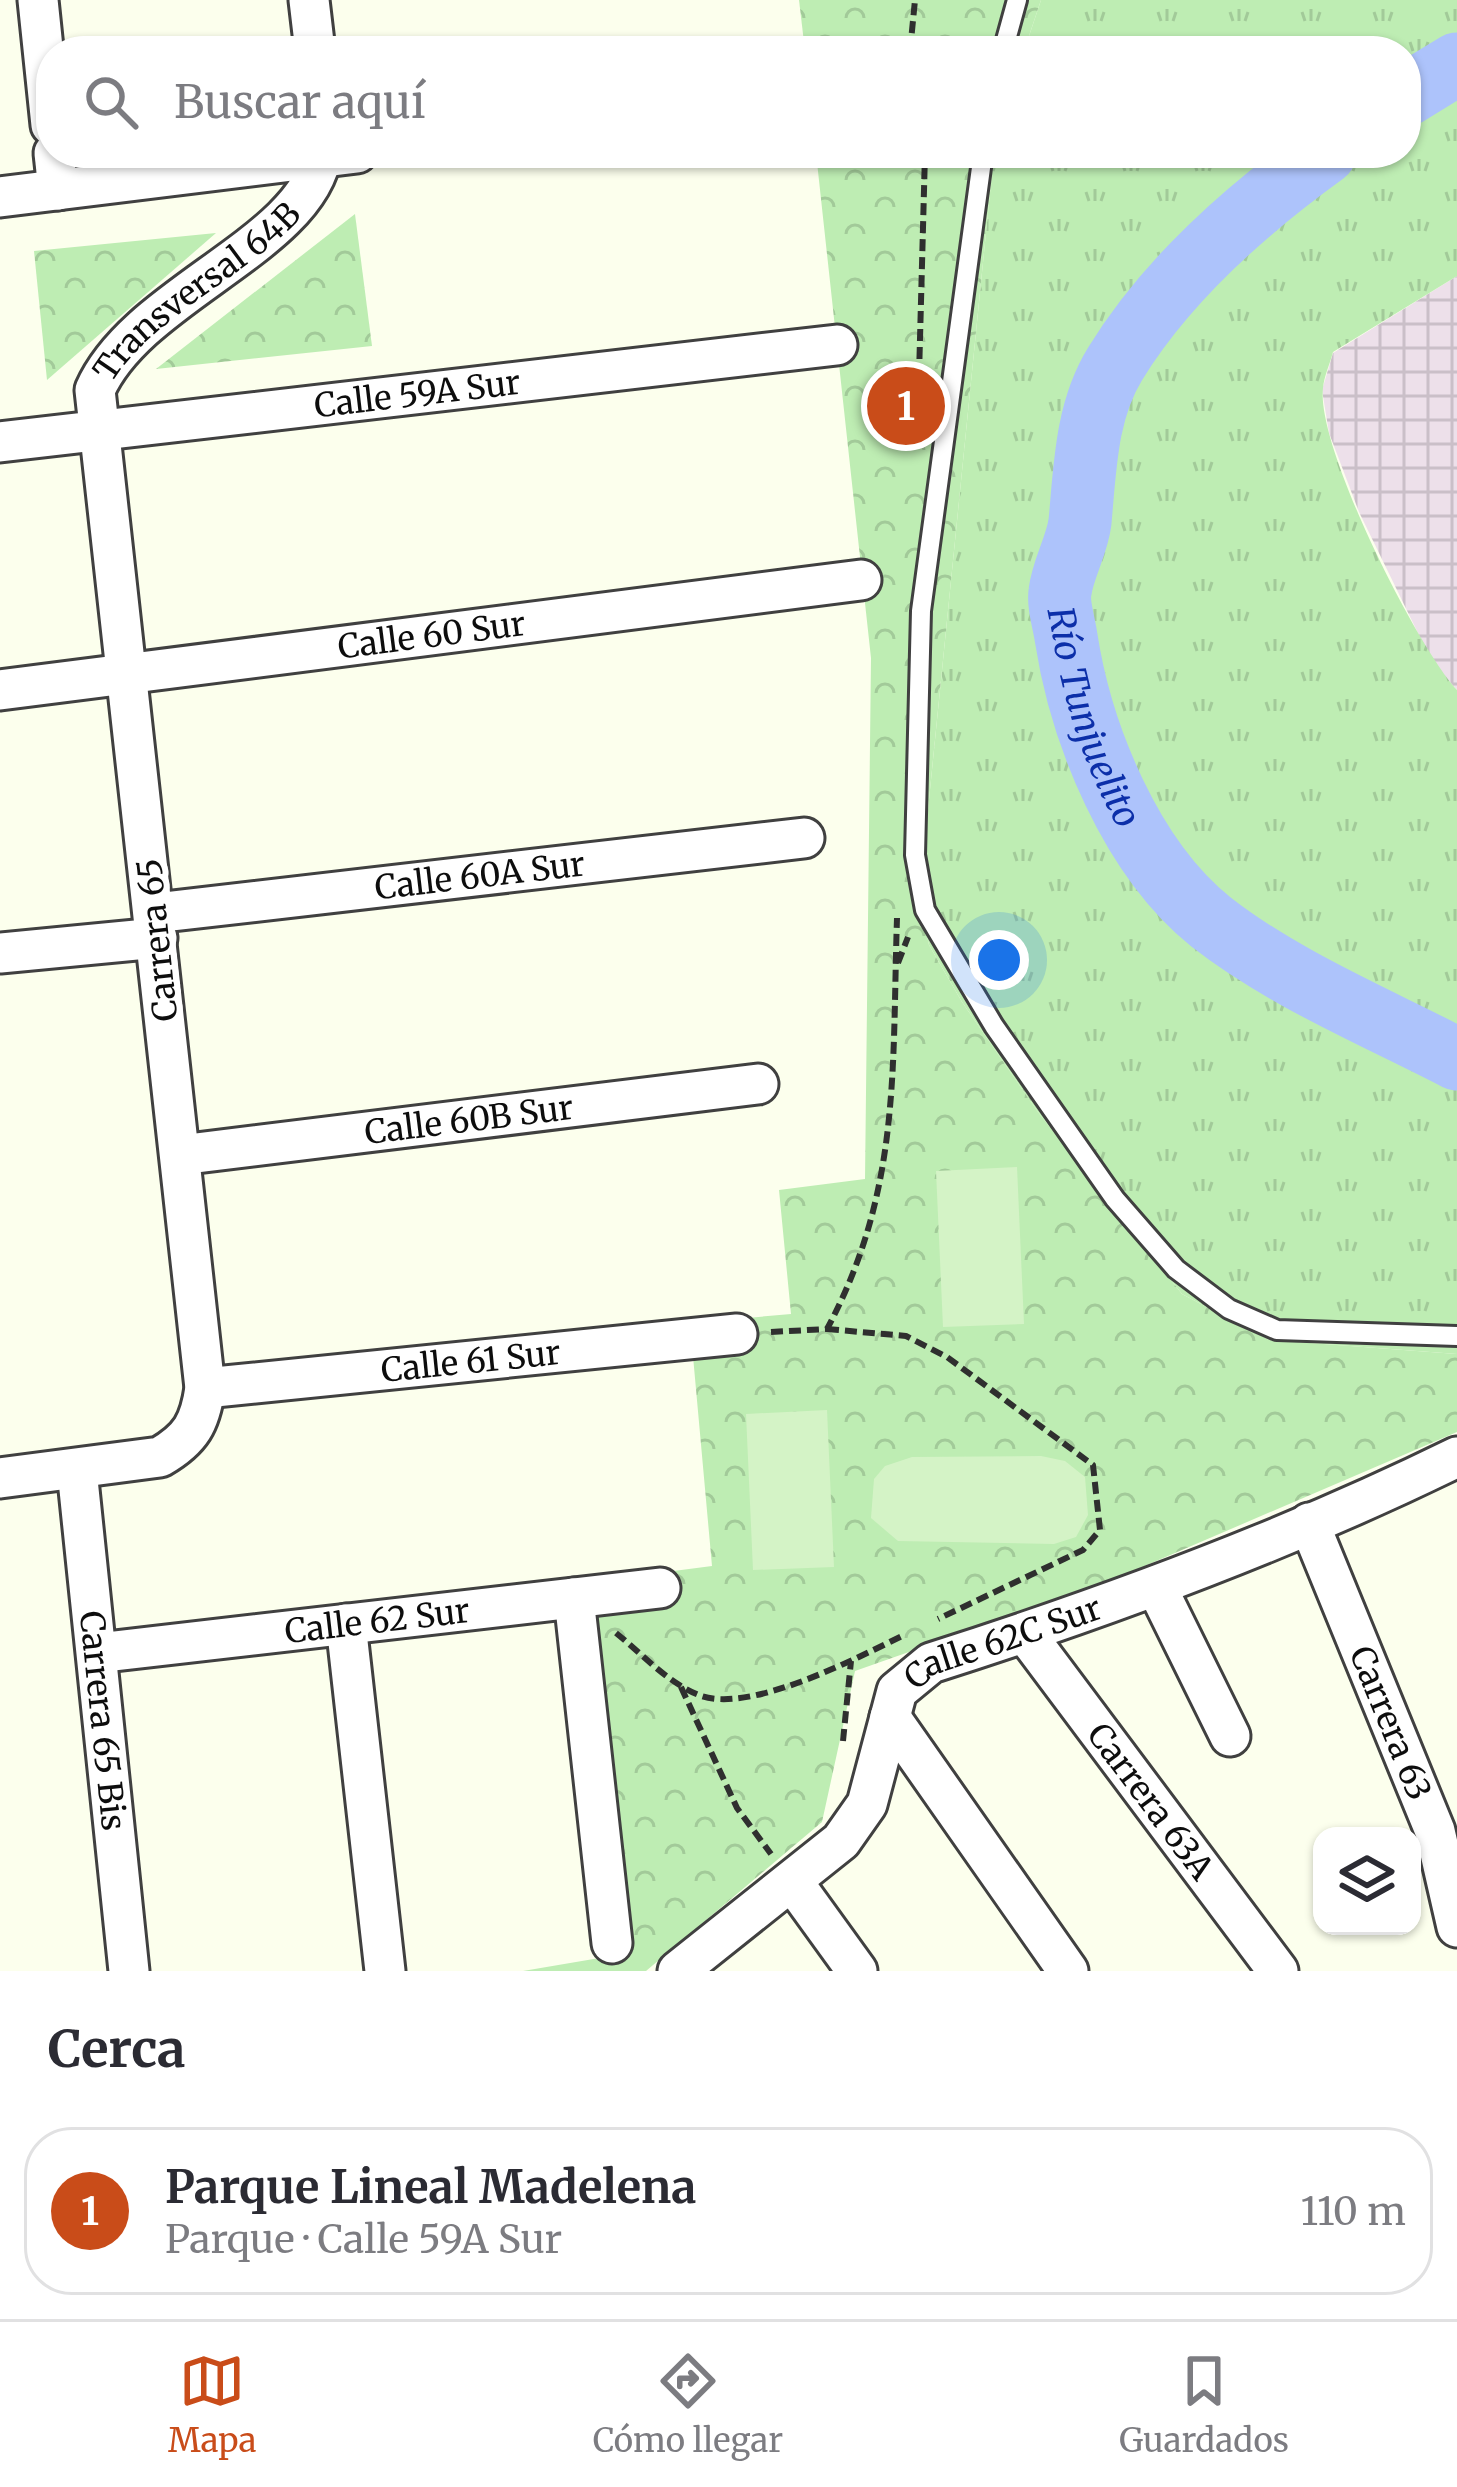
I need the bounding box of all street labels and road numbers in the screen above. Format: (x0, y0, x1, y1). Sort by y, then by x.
street label: Transversal 64B (85, 194, 309, 389)
street label: Calle 59A Sur (312, 362, 523, 426)
street label: Calle 60 Sur (335, 603, 528, 668)
street label: Calle 60A Sur (373, 843, 587, 908)
street label: Carrera 65 (129, 856, 186, 1023)
street label: Calle 60B Sur (362, 1087, 576, 1153)
street label: Calle 61 Sur (379, 1332, 563, 1391)
street label: Calle 62C Sur (896, 1587, 1107, 1698)
street label: Calle 62 Sur (283, 1590, 472, 1652)
street label: Carrera 65 Bis (71, 1609, 134, 1832)
street label: Carrera 63 (1341, 1640, 1440, 1806)
street label: Carrera 63A (1079, 1715, 1223, 1888)

